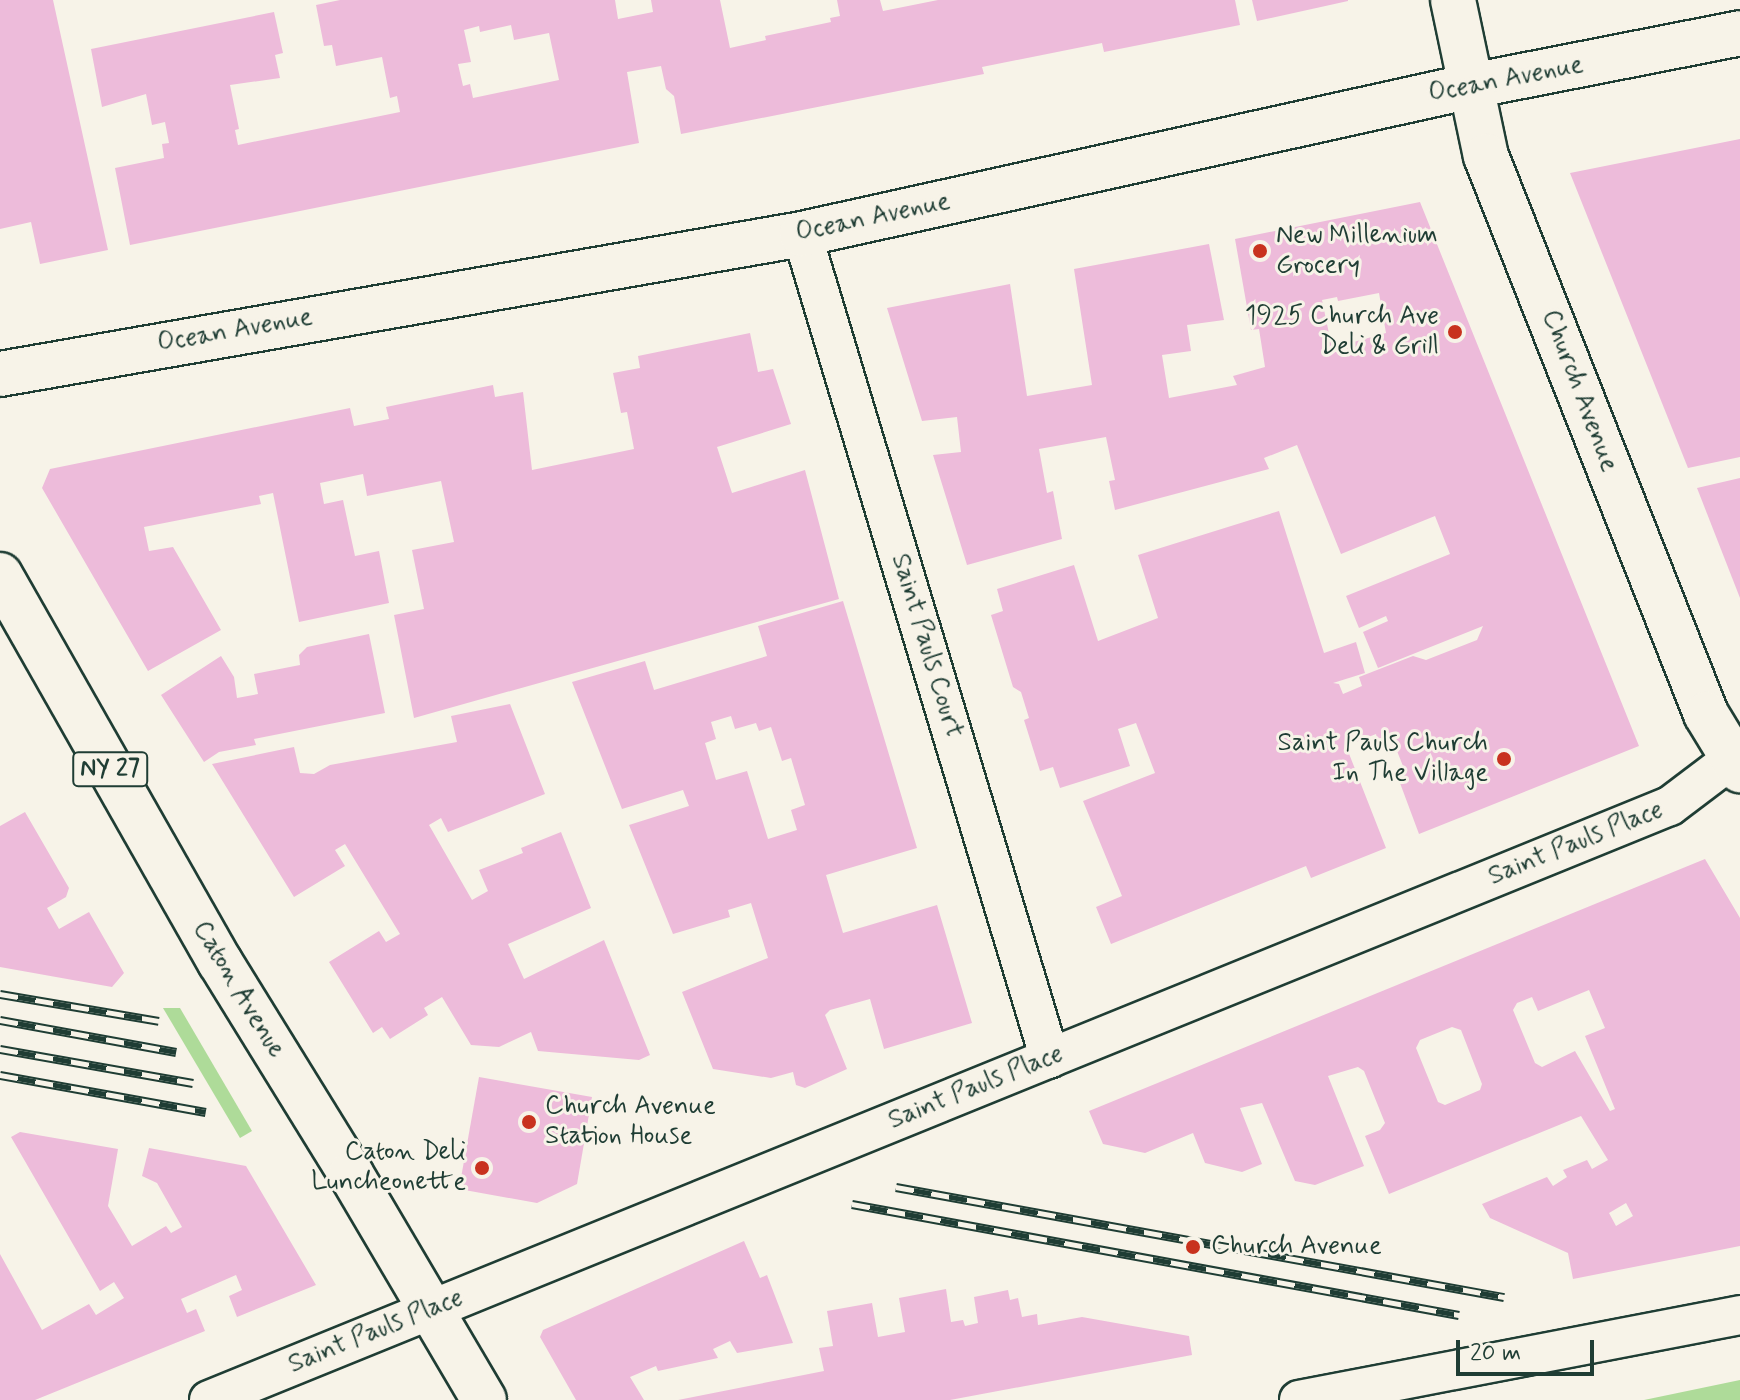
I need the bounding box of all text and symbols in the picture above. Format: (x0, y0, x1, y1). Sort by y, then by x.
street label: Ocean Avenue (1425, 50, 1587, 110)
street label: Ocean Avenue (792, 186, 954, 250)
place label: New Millenium Grocery (1276, 220, 1438, 282)
marker: New Millenium Grocery (1251, 242, 1269, 260)
place label: 1925 Church Ave Deli & Grill (1245, 301, 1439, 362)
street label: Ocean Avenue (154, 302, 316, 360)
street label: Church Avenue (1534, 306, 1624, 476)
marker: 1925 Church Ave Deli & Grill (1446, 323, 1464, 341)
street label: Saint Pauls Court (883, 550, 969, 742)
place label: Saint Pauls Church In The Village (1278, 728, 1488, 790)
road number: NY 27 (72, 749, 148, 789)
marker: Saint Pauls Church In The Village (1495, 750, 1513, 768)
street label: Saint Pauls Place (1484, 795, 1668, 893)
street label: Caton Avenue (184, 914, 292, 1066)
street label: Saint Pauls Place (884, 1039, 1068, 1137)
place label: Church Avenue Station House (545, 1091, 716, 1152)
marker: Church Avenue Station House (520, 1113, 538, 1131)
place label: Caton Deli Luncheonette (311, 1137, 466, 1198)
marker: Caton Deli Luncheonette (473, 1159, 491, 1177)
place label: Church Avenue (1211, 1231, 1382, 1263)
marker: Church Avenue (1182, 1236, 1204, 1258)
street label: Saint Pauls Place (284, 1283, 468, 1381)
scale bar (1460, 1324, 1598, 1374)
text: 20 m (1470, 1338, 1521, 1369)

